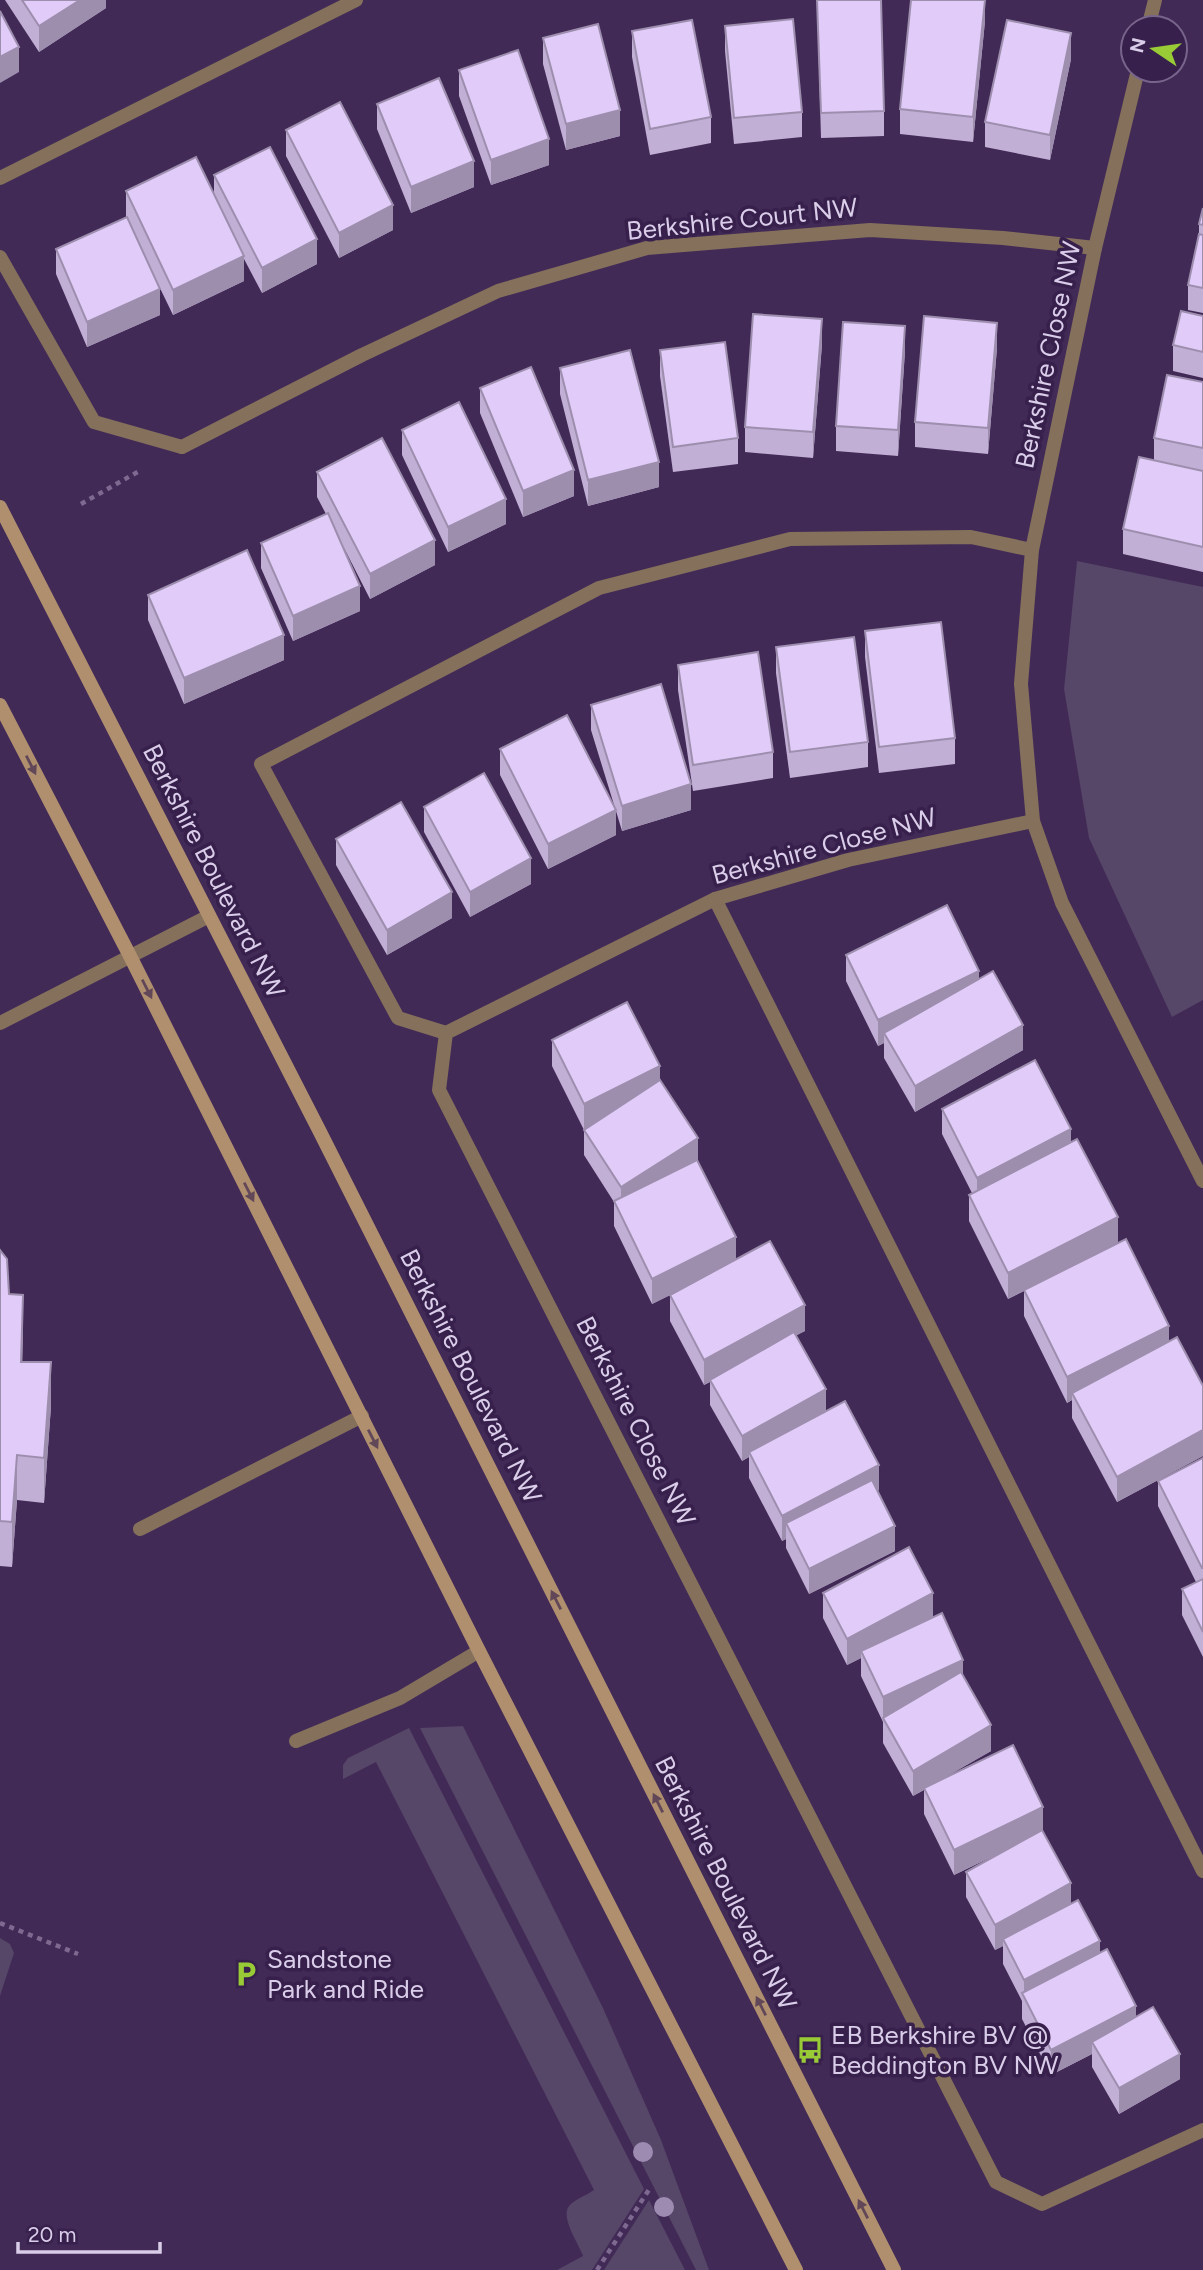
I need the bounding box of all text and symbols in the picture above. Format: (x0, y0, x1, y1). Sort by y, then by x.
north arrow (1119, 14, 1189, 84)
text: N (1125, 36, 1151, 55)
street label: Berkshire Court NW (625, 191, 859, 247)
street label: Berkshire Close NW (1008, 239, 1088, 471)
street label: Berkshire Boulevard NW (136, 739, 292, 1003)
one-way arrow (26, 755, 37, 775)
street label: Berkshire Close NW (708, 801, 940, 891)
one-way arrow (141, 979, 152, 999)
one-way arrow (243, 1183, 255, 1203)
street label: Berkshire Boulevard NW (393, 1244, 549, 1508)
street label: Berkshire Close NW (569, 1311, 703, 1531)
one-way arrow (368, 1429, 379, 1449)
one-way arrow (550, 1590, 561, 1610)
street label: Berkshire Boulevard NW (648, 1751, 804, 2015)
one-way arrow (653, 1793, 664, 1813)
place label: Sandstone Park and Ride (267, 1943, 424, 2005)
parking icon: Sandstone Park and Ride (231, 1959, 261, 1989)
one-way arrow (755, 1996, 766, 2016)
place label: EB Berkshire BV @ Beddington BV NW (831, 2019, 1059, 2081)
bus stop icon: EB Berkshire BV @ Beddington BV NW (795, 2035, 825, 2065)
one-way arrow (858, 2199, 869, 2219)
scale bar (18, 2210, 159, 2254)
text: 20 m (28, 2222, 76, 2247)

